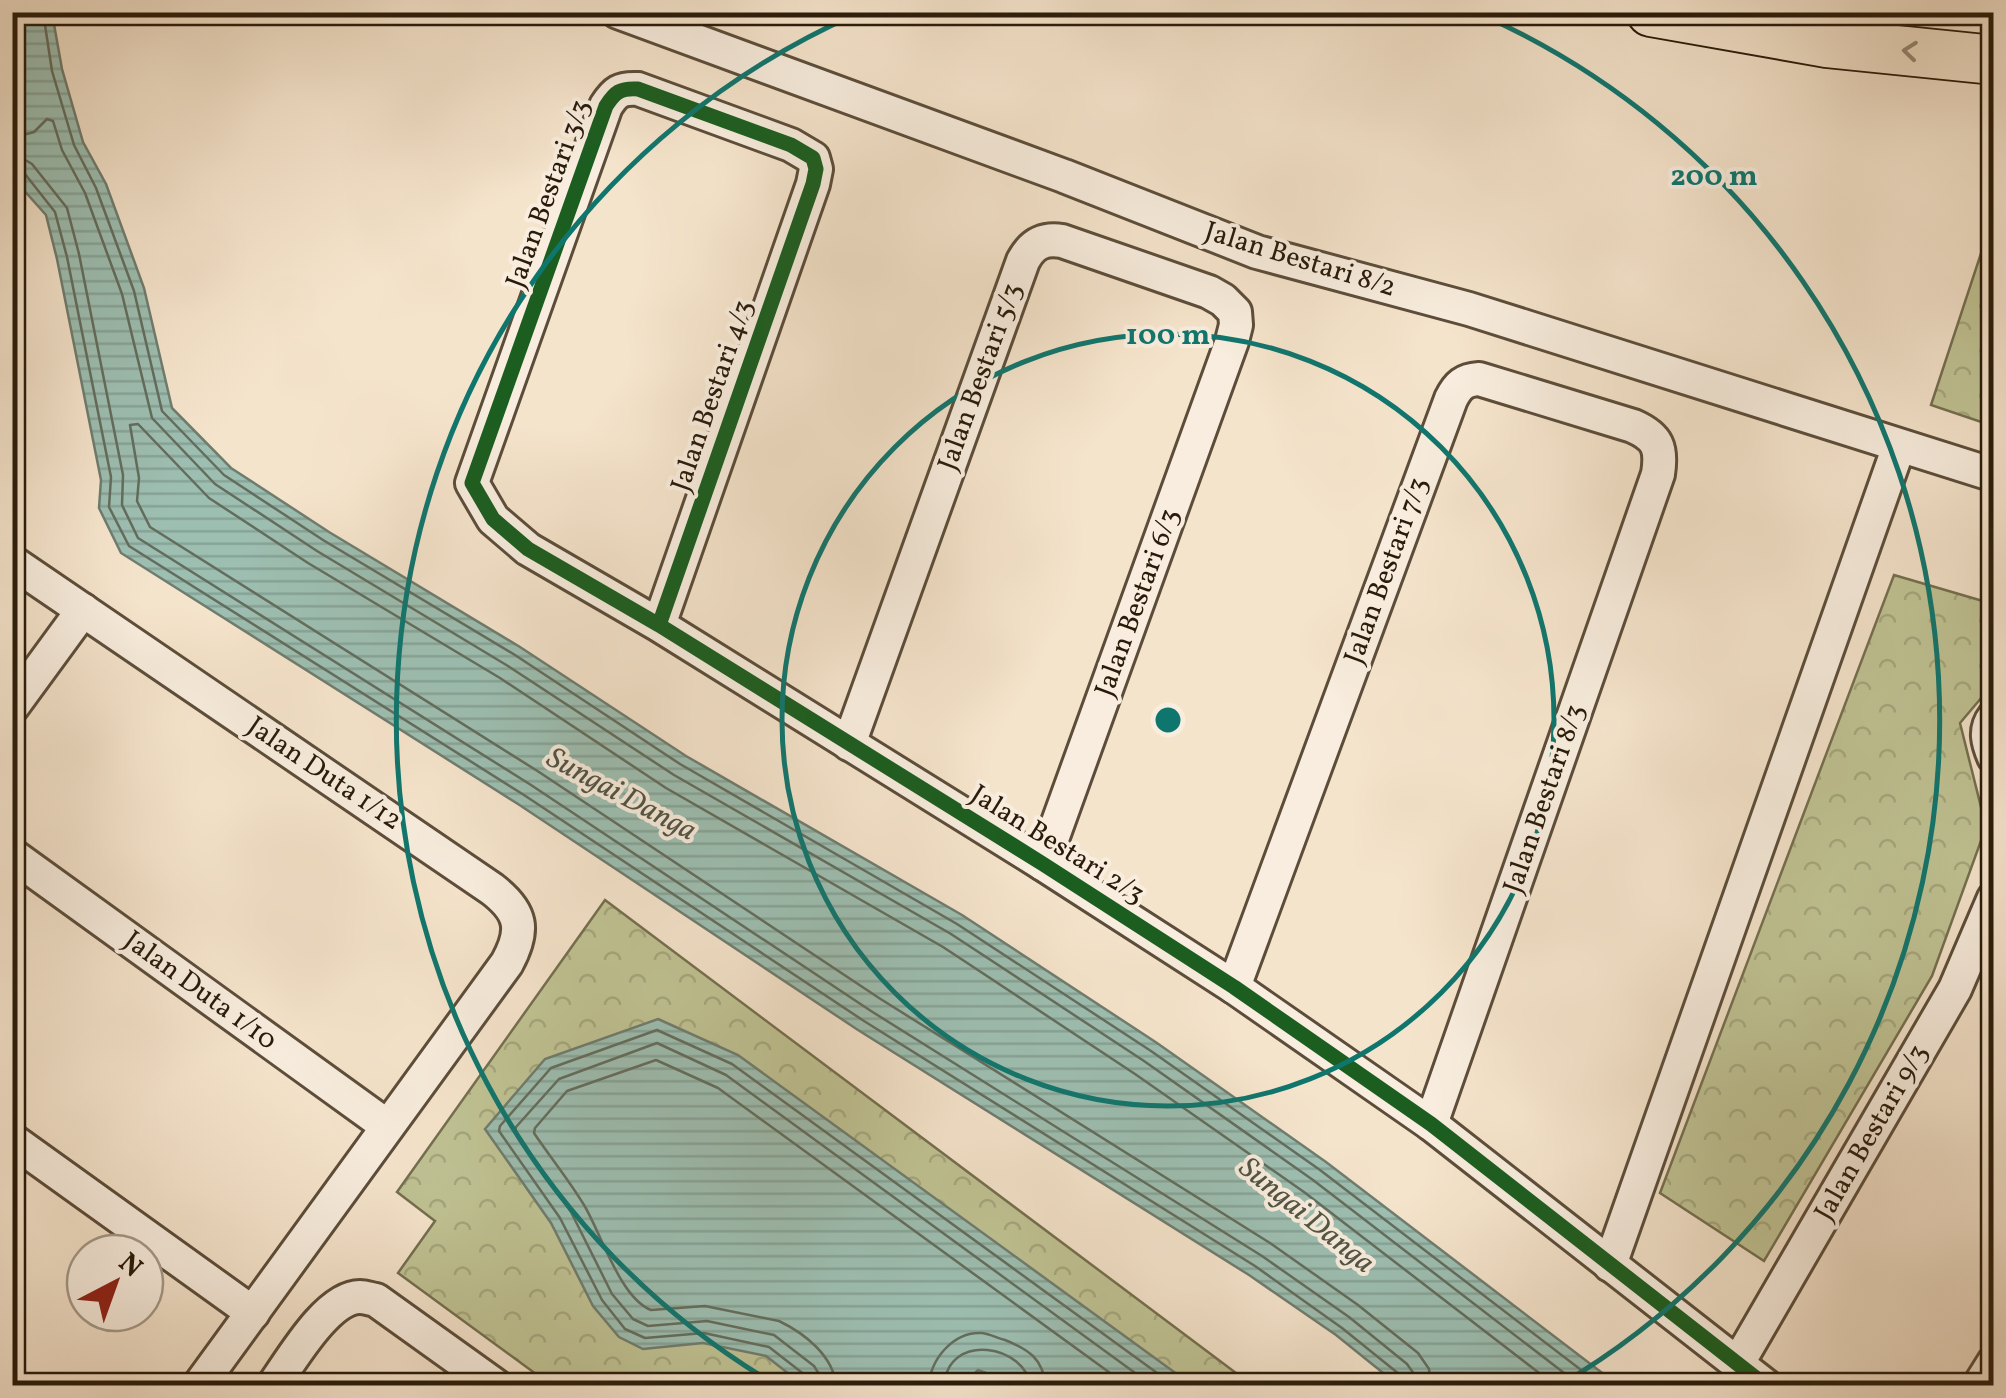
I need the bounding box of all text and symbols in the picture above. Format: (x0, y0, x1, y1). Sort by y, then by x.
one-way arrow (1902, 41, 1918, 62)
street label: Jalan Bestari 3/3 (497, 94, 601, 294)
text: 200 m (1670, 156, 1758, 198)
street label: Jalan Bestari 8/2 (1200, 212, 1400, 308)
street label: Jalan Bestari 5/3 (929, 278, 1033, 476)
street label: Jalan Bestari 4/3 (662, 295, 764, 497)
text: 100 m (1126, 315, 1210, 357)
street label: Jalan Bestari 7/3 (1335, 472, 1439, 670)
street label: Jalan Bestari 6/3 (1086, 503, 1190, 703)
street label: Jalan Bestari 8/3 (1494, 699, 1596, 899)
centre of rings (1150, 702, 1186, 738)
street label: Jalan Duta 1/12 (239, 708, 409, 840)
water label: Sungai Danga (539, 738, 703, 852)
street label: Jalan Bestari 2/3 (962, 776, 1152, 914)
street label: Jalan Duta 1/10 (115, 922, 285, 1060)
street label: Jalan Bestari 9/3 (1806, 1037, 1938, 1229)
water label: Sungai Danga (1229, 1148, 1383, 1284)
north arrow (65, 1233, 165, 1333)
text: N (109, 1245, 150, 1287)

